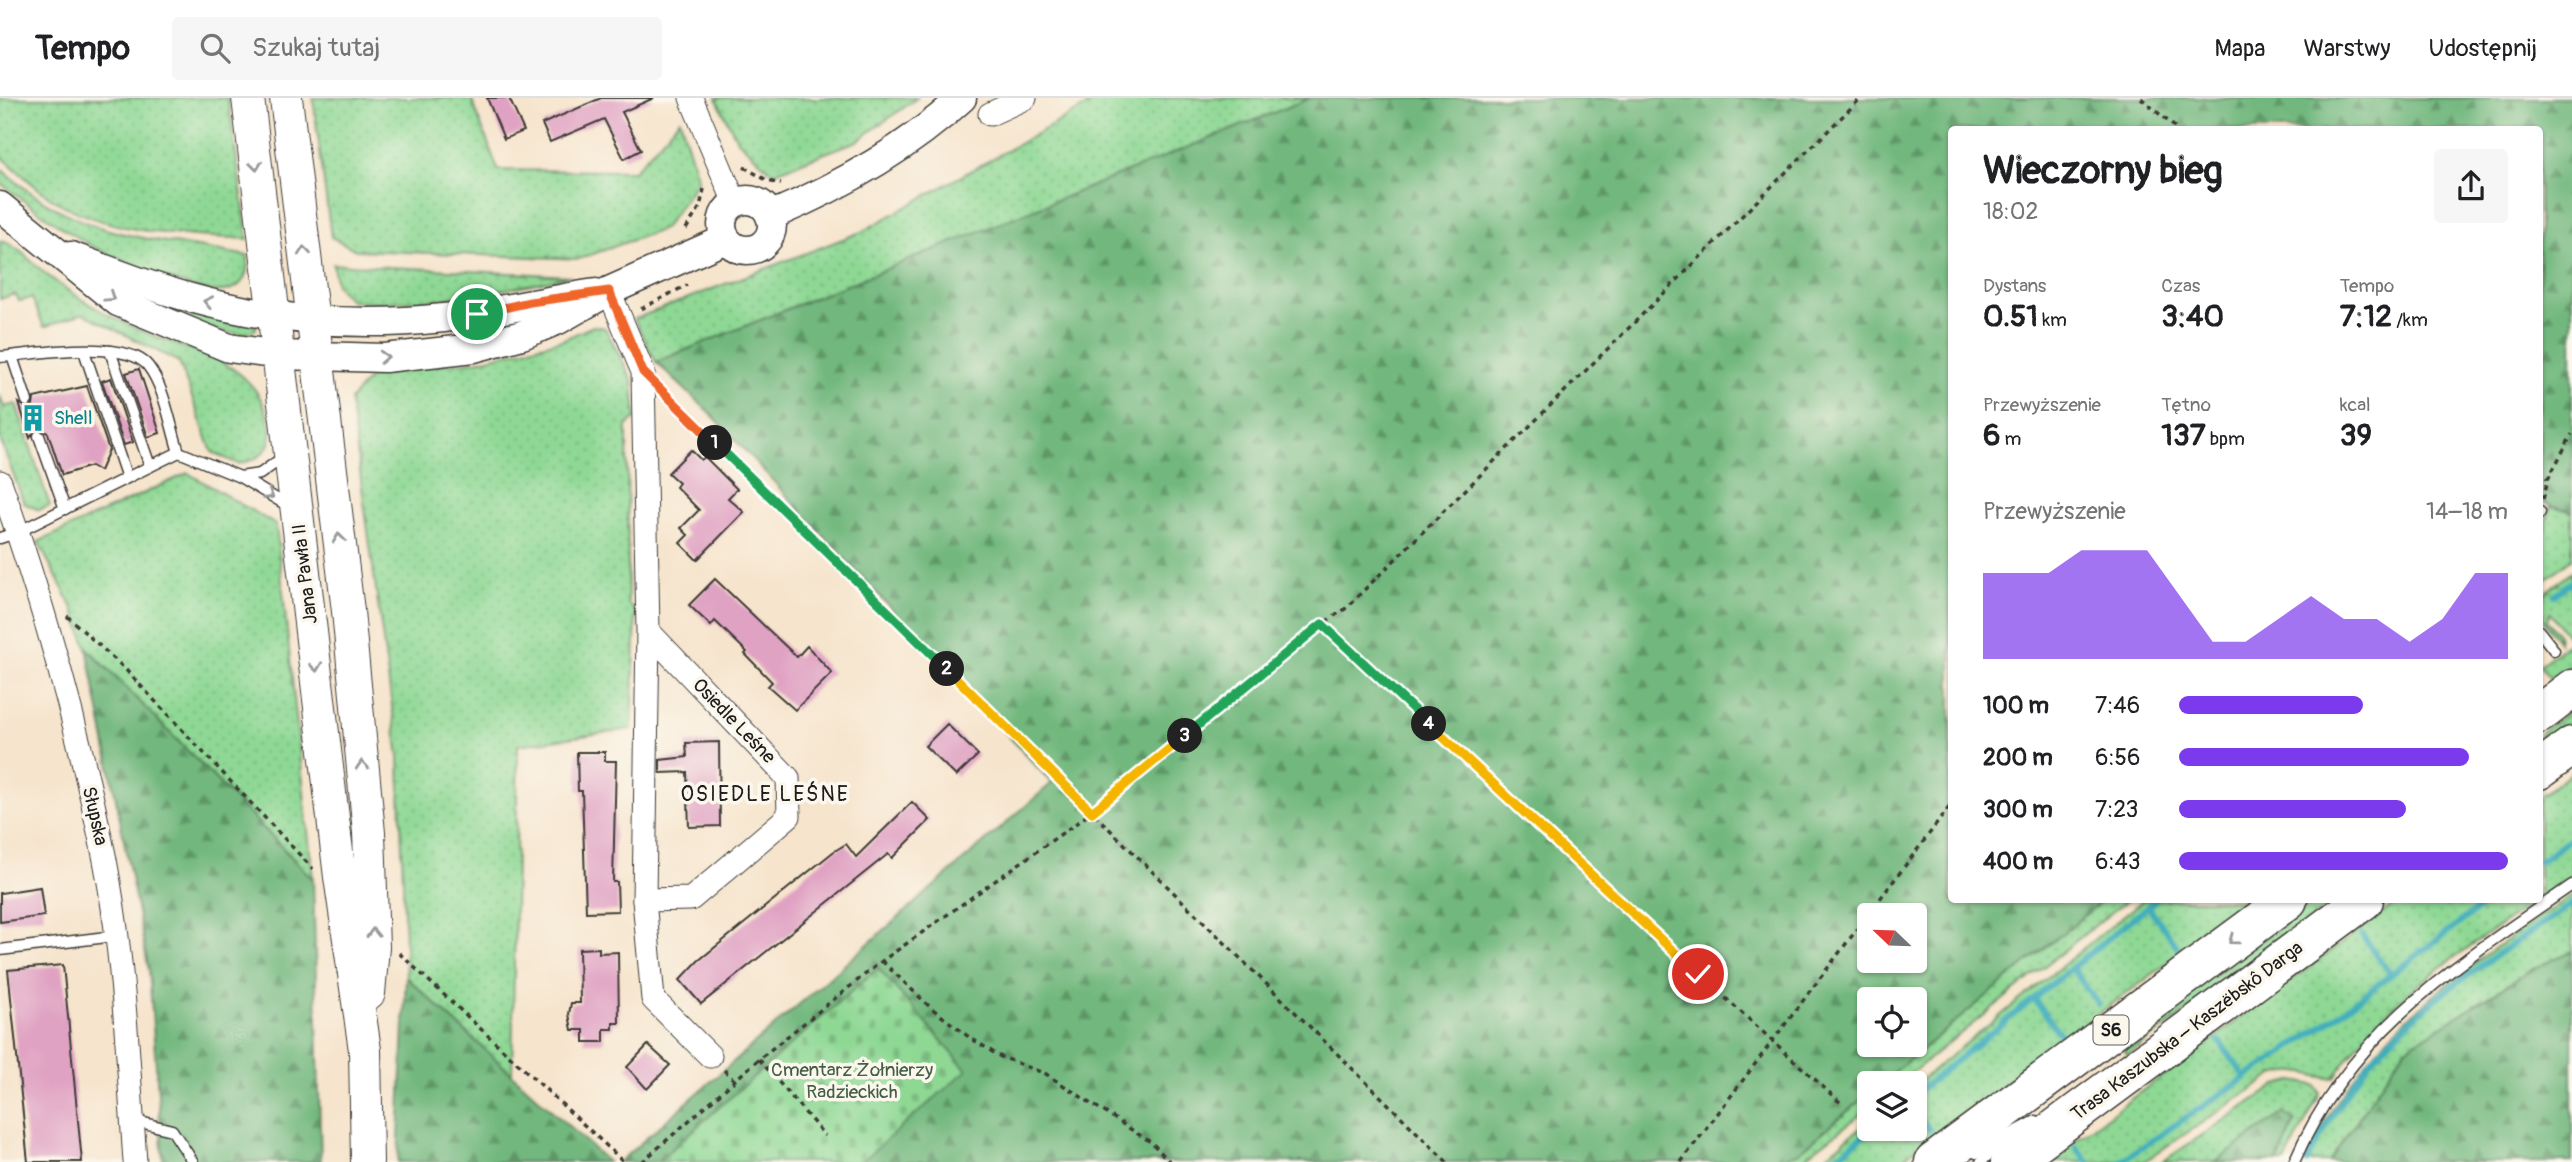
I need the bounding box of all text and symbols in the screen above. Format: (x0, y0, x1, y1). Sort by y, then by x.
search box (172, 17, 662, 80)
text: Tempo (35, 28, 130, 69)
icon: search (196, 29, 234, 67)
text: Szukaj tutaj (252, 32, 380, 64)
text: Mapa (2215, 34, 2265, 63)
text: Warstwy (2303, 34, 2391, 63)
text: Udostępnij (2429, 34, 2537, 63)
text: Wieczorny bieg (1983, 147, 2223, 195)
button: share (2434, 149, 2508, 223)
one-way arrow (248, 160, 263, 172)
text: 18:02 (1983, 197, 2038, 226)
one-way arrow (297, 246, 312, 257)
text: Dystans (1983, 274, 2046, 298)
text: Czas (2161, 274, 2200, 298)
text: Tempo (2340, 274, 2394, 298)
pin (447, 284, 507, 344)
one-way arrow (102, 288, 115, 301)
one-way arrow (202, 295, 214, 310)
icon: arrive (458, 295, 496, 333)
text: 0.51 (1983, 298, 2038, 335)
text: 3:40 (2161, 298, 2224, 335)
text: 7:12 (2340, 298, 2392, 335)
text: km (2038, 308, 2067, 332)
text: /km (2392, 308, 2428, 332)
one-way arrow (379, 350, 390, 365)
text: Przewyższenie (1983, 393, 2101, 417)
text: Tętno (2161, 393, 2211, 417)
text: kcal (2340, 393, 2371, 417)
building icon: Shell (18, 403, 48, 433)
place label: Shell (54, 406, 92, 430)
text: 6 (1983, 417, 2000, 454)
text: 137 (2161, 417, 2206, 454)
text: 39 (2340, 417, 2372, 454)
pin: 1 (698, 426, 732, 460)
text: m (2000, 427, 2021, 451)
text: bpm (2206, 427, 2245, 451)
text: 1 (711, 430, 718, 454)
one-way arrow (261, 486, 274, 499)
text: Przewyższenie (1983, 497, 2126, 526)
text: 14–18 m (2426, 497, 2508, 526)
street label: Jana Pawła II (287, 522, 323, 626)
one-way arrow (332, 532, 347, 544)
pin: 2 (930, 652, 964, 686)
text: 2 (941, 656, 952, 680)
one-way arrow (308, 661, 323, 673)
street label: Osiedle Leśne (687, 673, 781, 769)
text: 100 m (1983, 691, 2049, 720)
text: 7:46 (2095, 691, 2140, 720)
pin: 4 (1412, 706, 1446, 742)
text: 4 (1423, 711, 1434, 735)
pin: 3 (1168, 718, 1202, 754)
text: 3 (1179, 723, 1190, 747)
text: 200 m (1983, 743, 2053, 772)
text: 6:56 (2095, 743, 2140, 772)
one-way arrow (355, 759, 370, 770)
district label: OSIEDLE LEŚNE (680, 781, 850, 808)
street label: Słupska (77, 784, 113, 848)
text: 300 m (1983, 795, 2053, 824)
text: 7:23 (2095, 795, 2138, 824)
text: 400 m (1983, 847, 2053, 876)
text: 6:43 (2095, 847, 2141, 876)
north arrow (1857, 903, 1927, 973)
map controls (1857, 903, 1927, 1141)
one-way arrow (365, 928, 380, 939)
one-way arrow (2228, 932, 2241, 944)
street label: Trasa Kaszubska – Kaszëbskô Darga (2066, 936, 2308, 1126)
pin (1668, 944, 1728, 1004)
icon: check (1679, 955, 1717, 993)
button: locate (1857, 987, 1927, 1057)
road number: S6 (2094, 1015, 2128, 1044)
park label: Cmentarz Żołnierzy Radzieckich (771, 1058, 933, 1104)
button: layers (1857, 1071, 1927, 1141)

